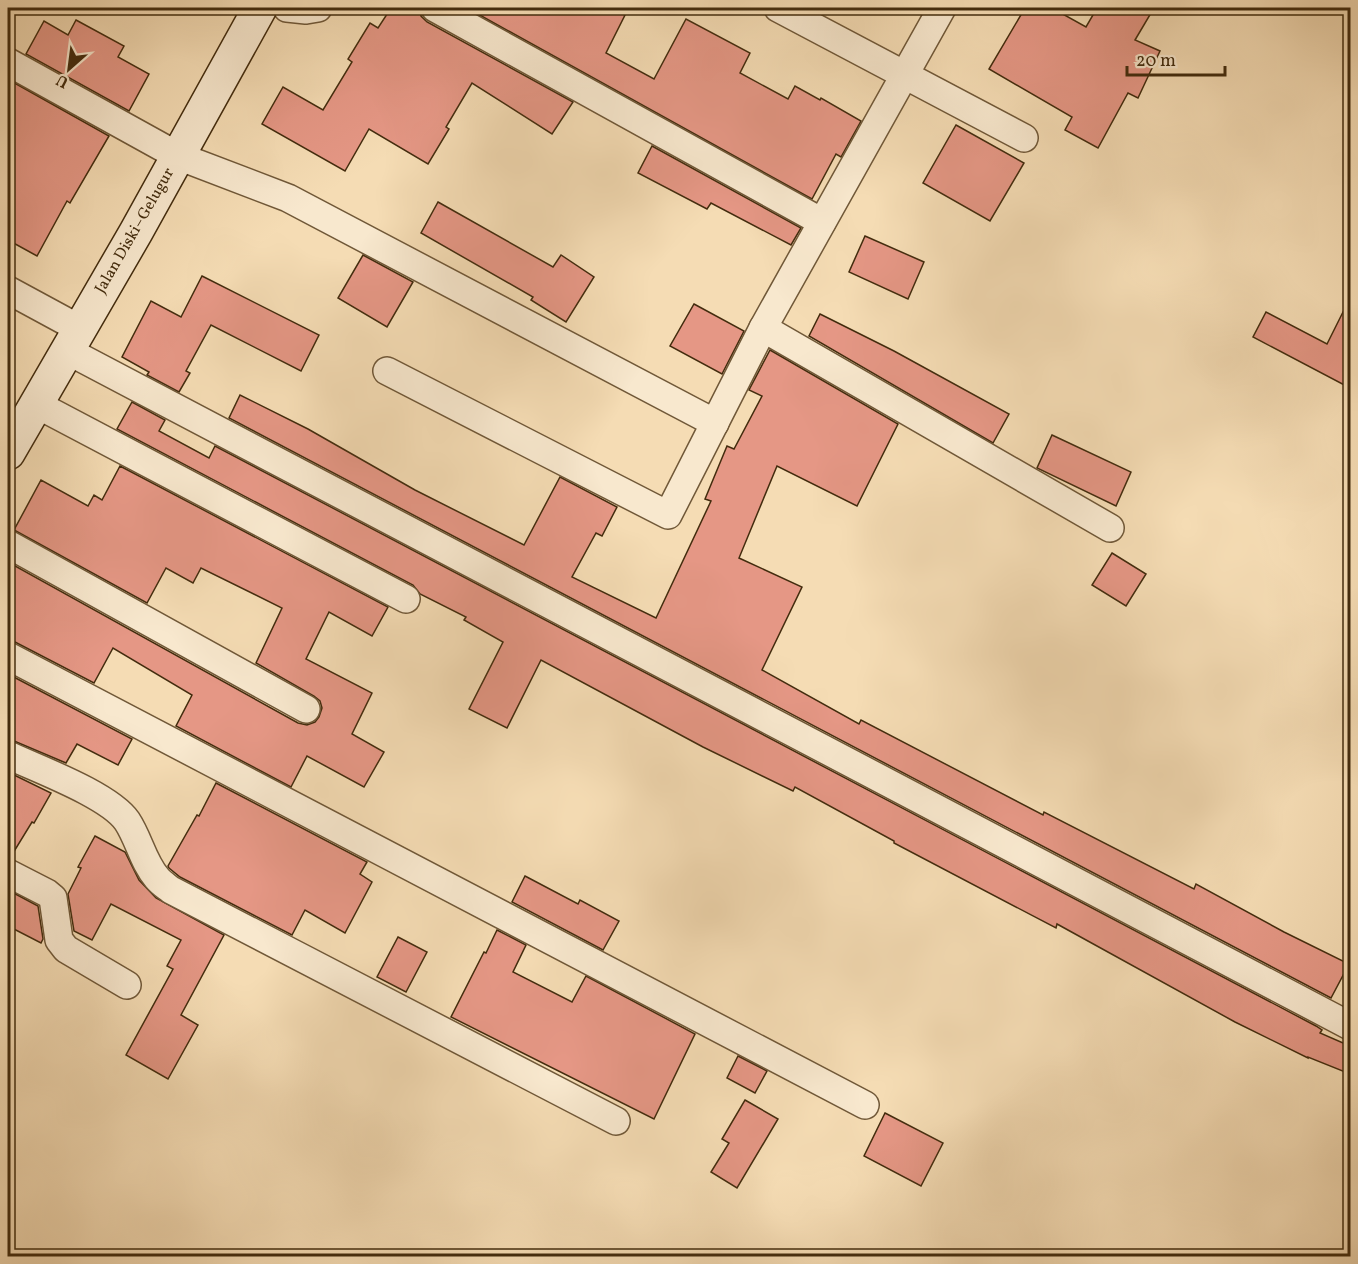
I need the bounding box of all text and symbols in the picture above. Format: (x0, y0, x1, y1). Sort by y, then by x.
north arrow (39, 39, 99, 99)
scale bar (1127, 39, 1224, 77)
text: 20 m (1136, 49, 1176, 74)
text: U (53, 68, 73, 93)
street label: Jalan Diski–Gelugur (90, 164, 180, 298)

